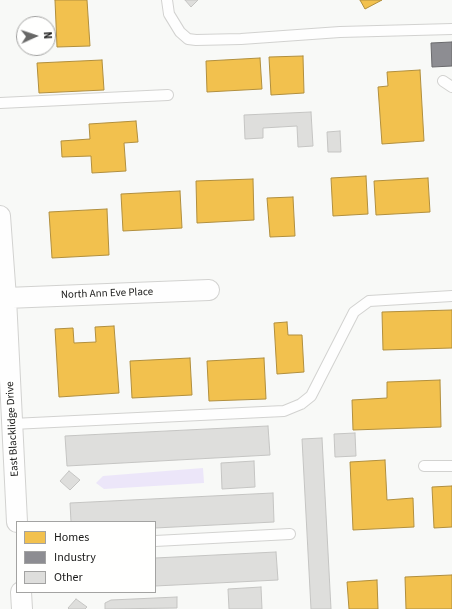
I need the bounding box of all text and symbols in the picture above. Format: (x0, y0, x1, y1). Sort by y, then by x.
north arrow (16, 16, 56, 56)
text: N (40, 31, 55, 39)
street label: North Ann Eve Place (61, 286, 153, 302)
street label: East Blacklidge Drive (4, 381, 22, 477)
legend (16, 521, 156, 593)
text: Homes (54, 529, 89, 546)
text: Industry (54, 549, 96, 566)
text: Other (54, 569, 83, 586)

